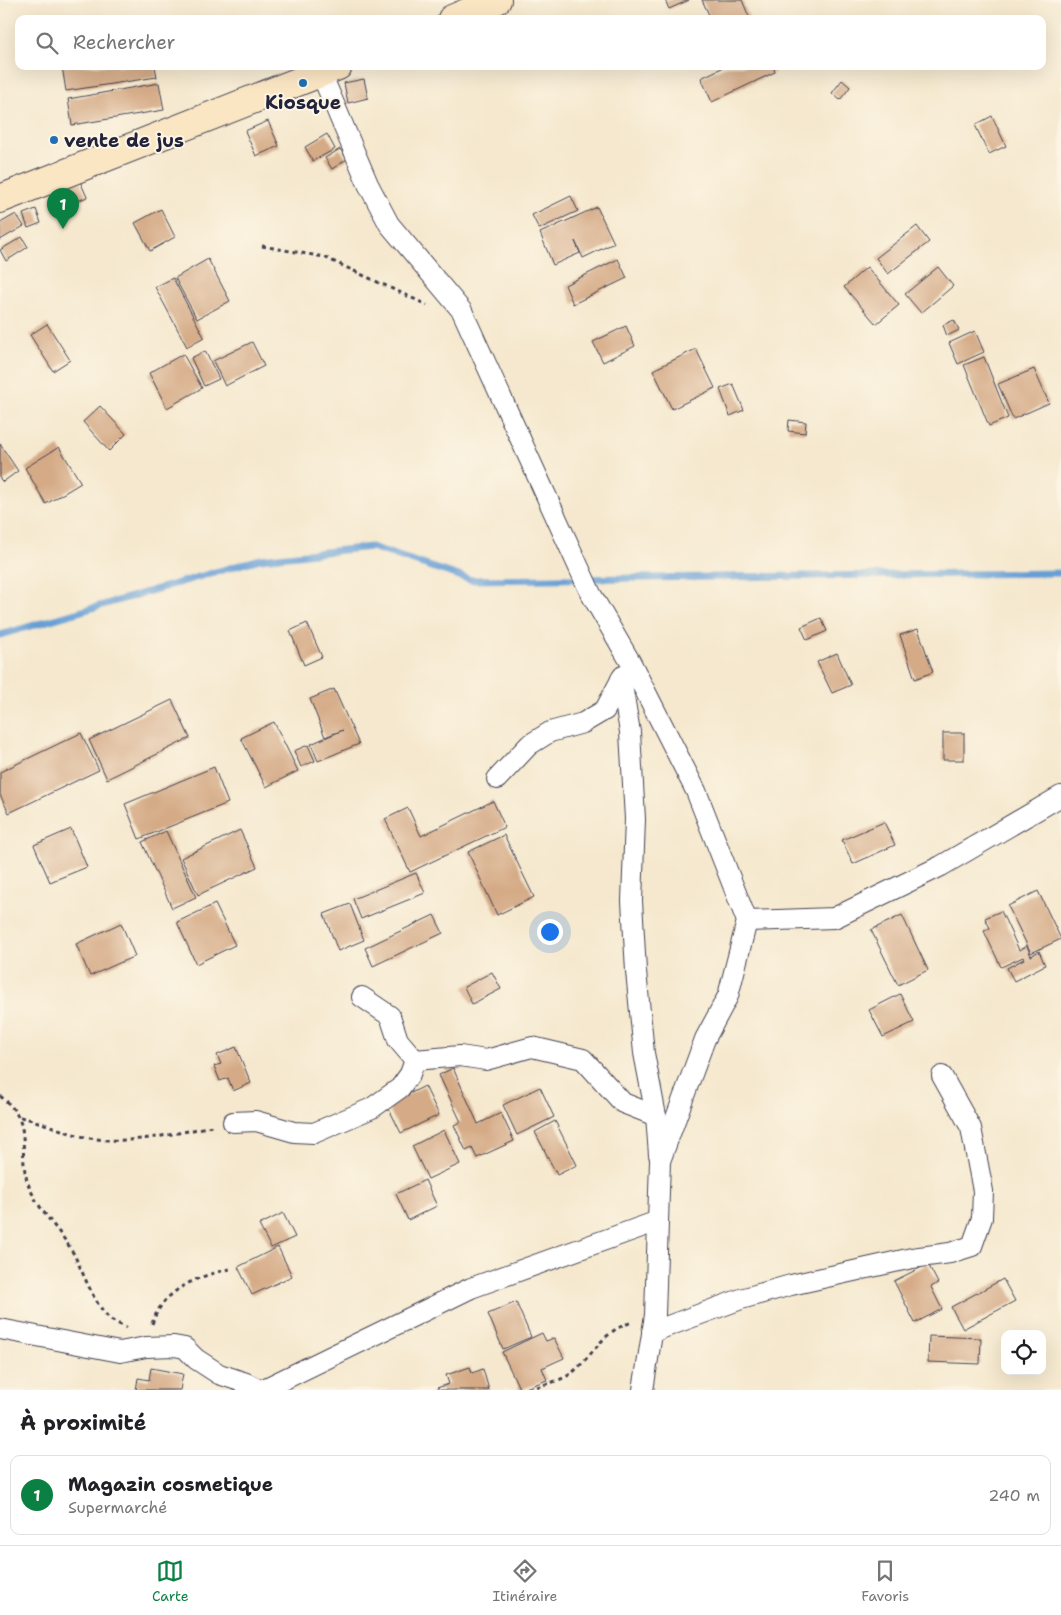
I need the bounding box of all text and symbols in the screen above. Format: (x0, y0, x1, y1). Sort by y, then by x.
search box (15, 15, 1046, 70)
icon: search (33, 29, 61, 57)
text: Rechercher (73, 30, 176, 55)
marker: Kiosque (297, 77, 309, 89)
place label: Kiosque (265, 90, 341, 115)
place label: vente de jus (64, 128, 184, 153)
marker: vente de jus (48, 134, 60, 146)
pin: 1 (47, 188, 79, 229)
your location (537, 919, 563, 945)
map controls (1001, 1330, 1046, 1375)
button: locate (1001, 1330, 1046, 1375)
text: À proximité (20, 1409, 146, 1437)
text: Magazin cosmetique (68, 1472, 273, 1497)
text: 1 (33, 1485, 41, 1506)
text: 240 m (988, 1485, 1040, 1506)
text: Supermarché (68, 1497, 167, 1518)
tab: Carte (152, 1557, 189, 1605)
tab: Itinéraire (492, 1557, 558, 1605)
tab: Favoris (861, 1557, 909, 1605)

